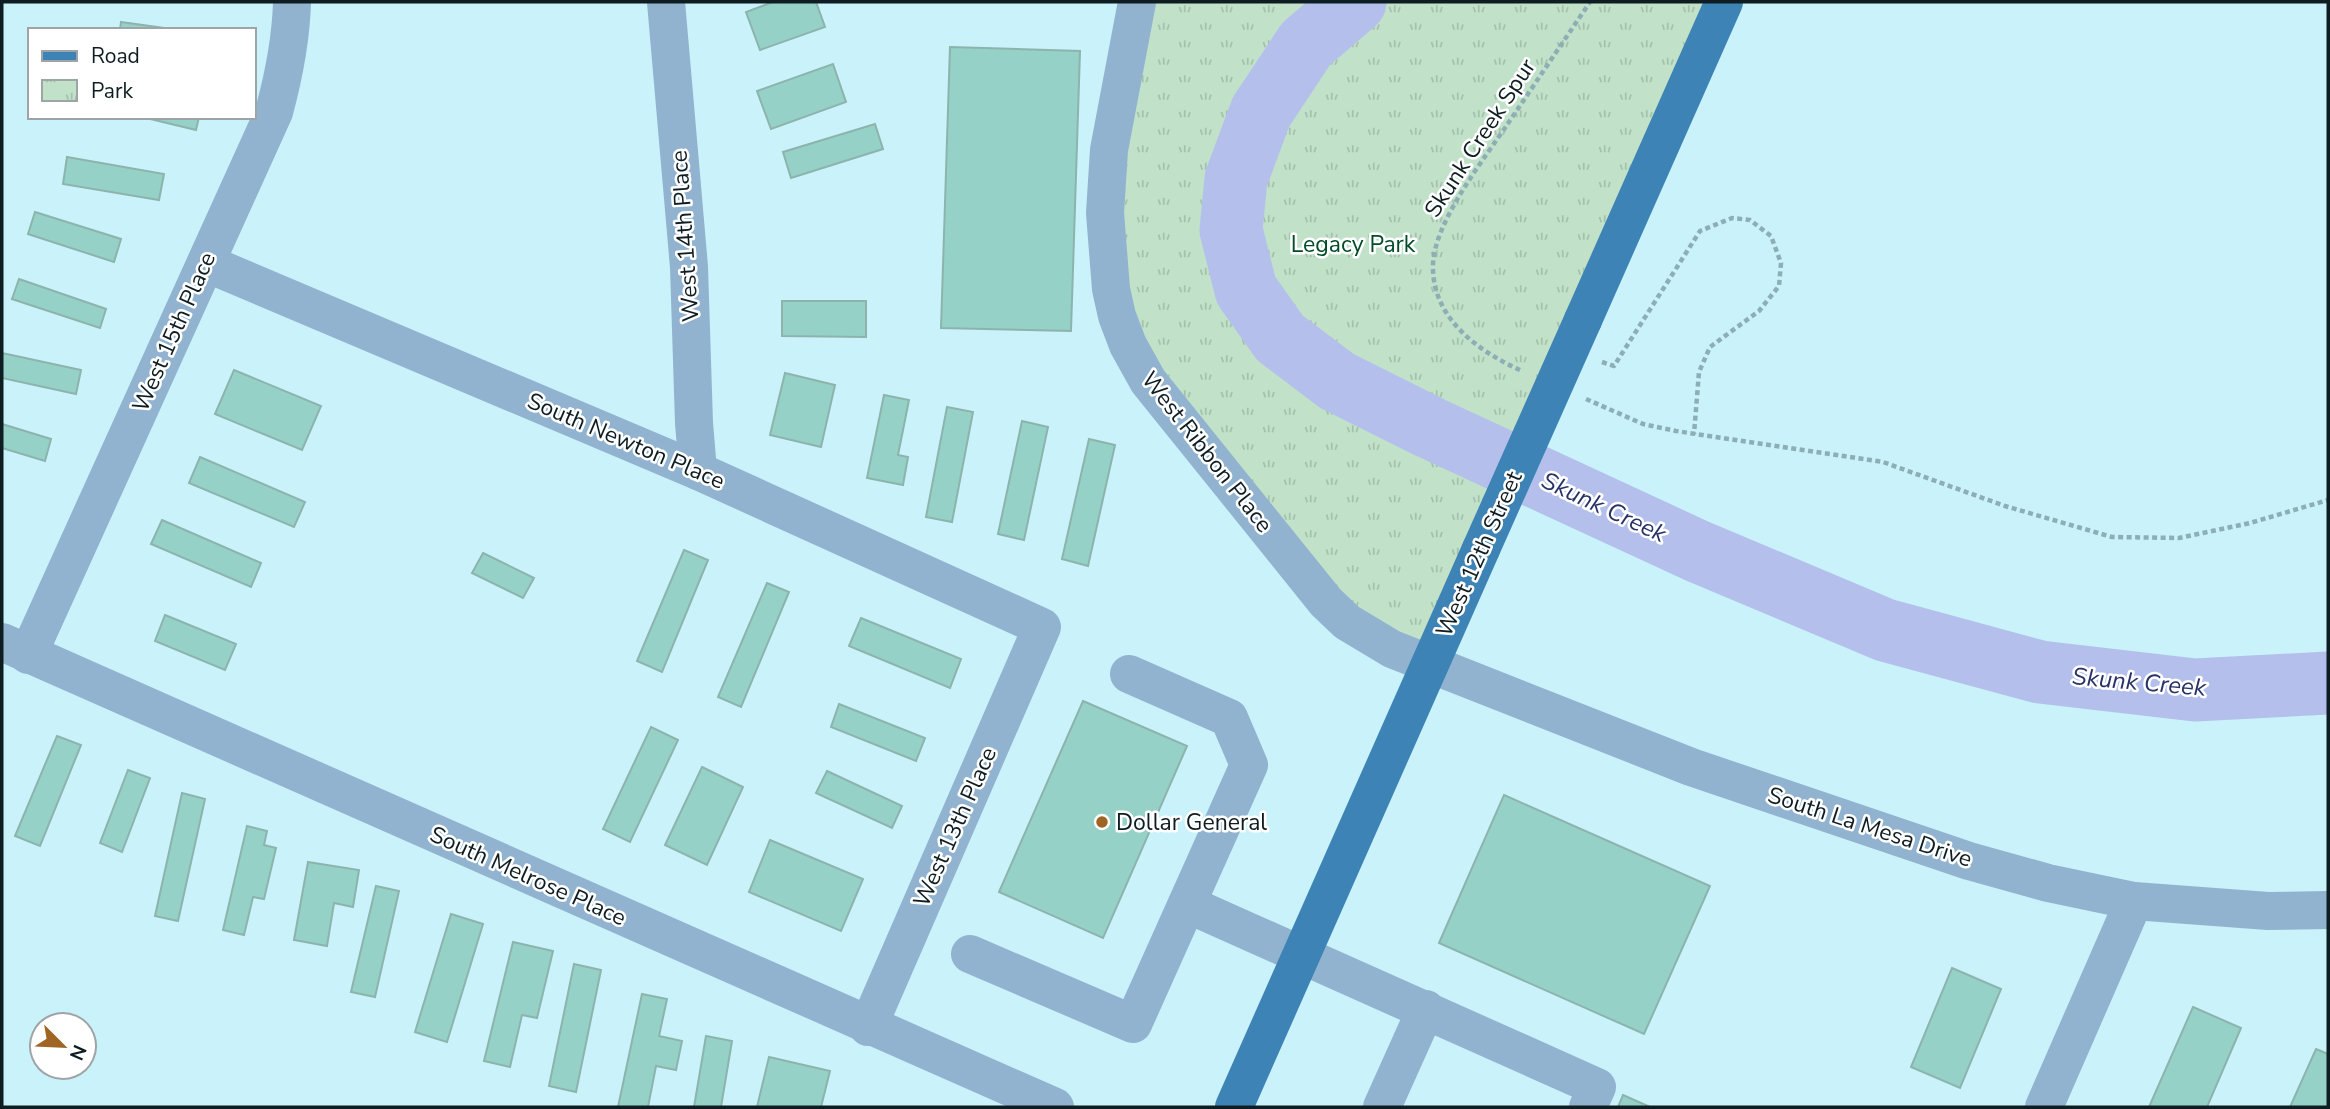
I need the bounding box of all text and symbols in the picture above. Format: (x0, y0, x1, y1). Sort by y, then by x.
legend (28, 28, 256, 119)
text: Road (91, 42, 140, 70)
street label: Skunk Creek Spur (1417, 52, 1543, 223)
text: Park (91, 77, 133, 105)
street label: West 14th Place (664, 149, 706, 323)
park label: Legacy Park (1291, 229, 1416, 260)
street label: West 15th Place (125, 247, 223, 417)
street label: West Ribbon Place (1134, 365, 1280, 539)
street label: South Newton Place (523, 385, 729, 497)
water label: Skunk Creek (1536, 464, 1672, 550)
street label: West 12th Street (1429, 465, 1530, 642)
water label: Skunk Creek (2071, 660, 2208, 704)
street label: West 13th Place (906, 742, 1004, 912)
street label: South La Mesa Drive (1764, 779, 1976, 875)
place label: Dollar General (1116, 807, 1267, 838)
marker: Dollar General (1094, 814, 1110, 830)
street label: South Melrose Place (425, 819, 631, 933)
north arrow (28, 1011, 98, 1081)
text: N (63, 1041, 92, 1064)

